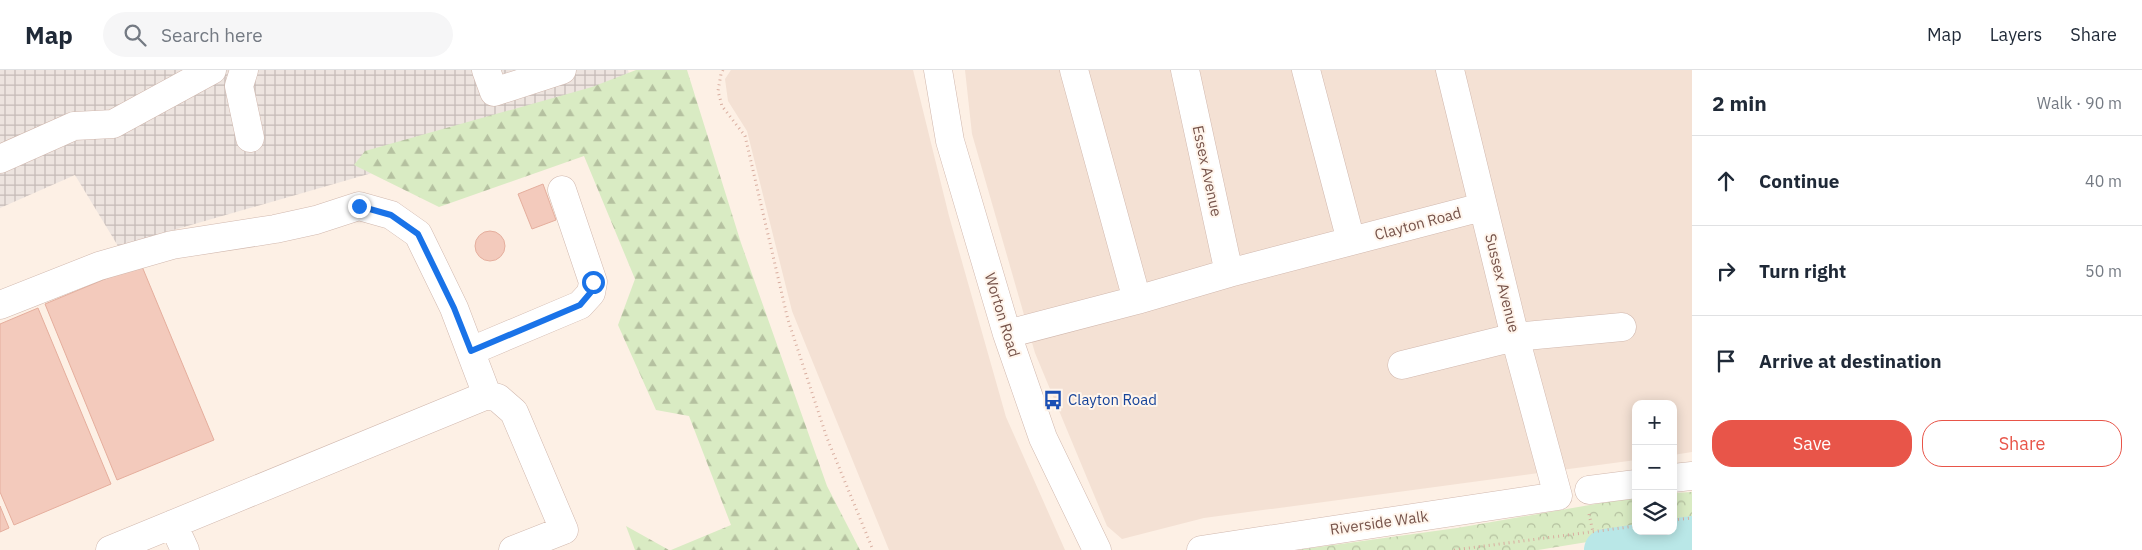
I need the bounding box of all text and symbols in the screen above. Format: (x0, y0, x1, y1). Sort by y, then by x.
search box (103, 12, 453, 57)
text: Map (25, 19, 73, 51)
icon: search (121, 21, 149, 49)
text: Search here (161, 23, 263, 47)
text: Map (1927, 23, 1962, 46)
text: Layers (1990, 23, 2042, 46)
text: Share (2070, 23, 2117, 46)
text: 2 min (1712, 89, 1767, 117)
text: Walk · 90 m (2037, 93, 2122, 113)
street label: Essex Avenue (1189, 124, 1226, 218)
icon: ahead (1712, 167, 1740, 195)
text: Continue (1759, 169, 1839, 193)
text: 40 m (2085, 171, 2122, 191)
route end (348, 195, 371, 218)
street label: Clayton Road (1372, 203, 1463, 244)
street label: Sussex Avenue (1481, 232, 1524, 334)
icon: right (1712, 257, 1740, 285)
text: Turn right (1759, 259, 1846, 283)
text: 50 m (2085, 261, 2122, 281)
street label: Worton Road (981, 270, 1024, 359)
route start (582, 271, 605, 294)
icon: arrive (1712, 347, 1740, 375)
text: Arrive at destination (1759, 349, 1942, 373)
bus stop icon: Clayton Road (1042, 389, 1064, 411)
place label: Clayton Road (1068, 390, 1157, 409)
map controls (1632, 400, 1677, 535)
button: + (1632, 400, 1677, 445)
button: Save (1712, 420, 1912, 467)
button: Share (1922, 420, 2122, 467)
button: − (1632, 445, 1677, 490)
button: layers (1632, 490, 1677, 535)
street label: Riverside Walk (1329, 506, 1429, 539)

